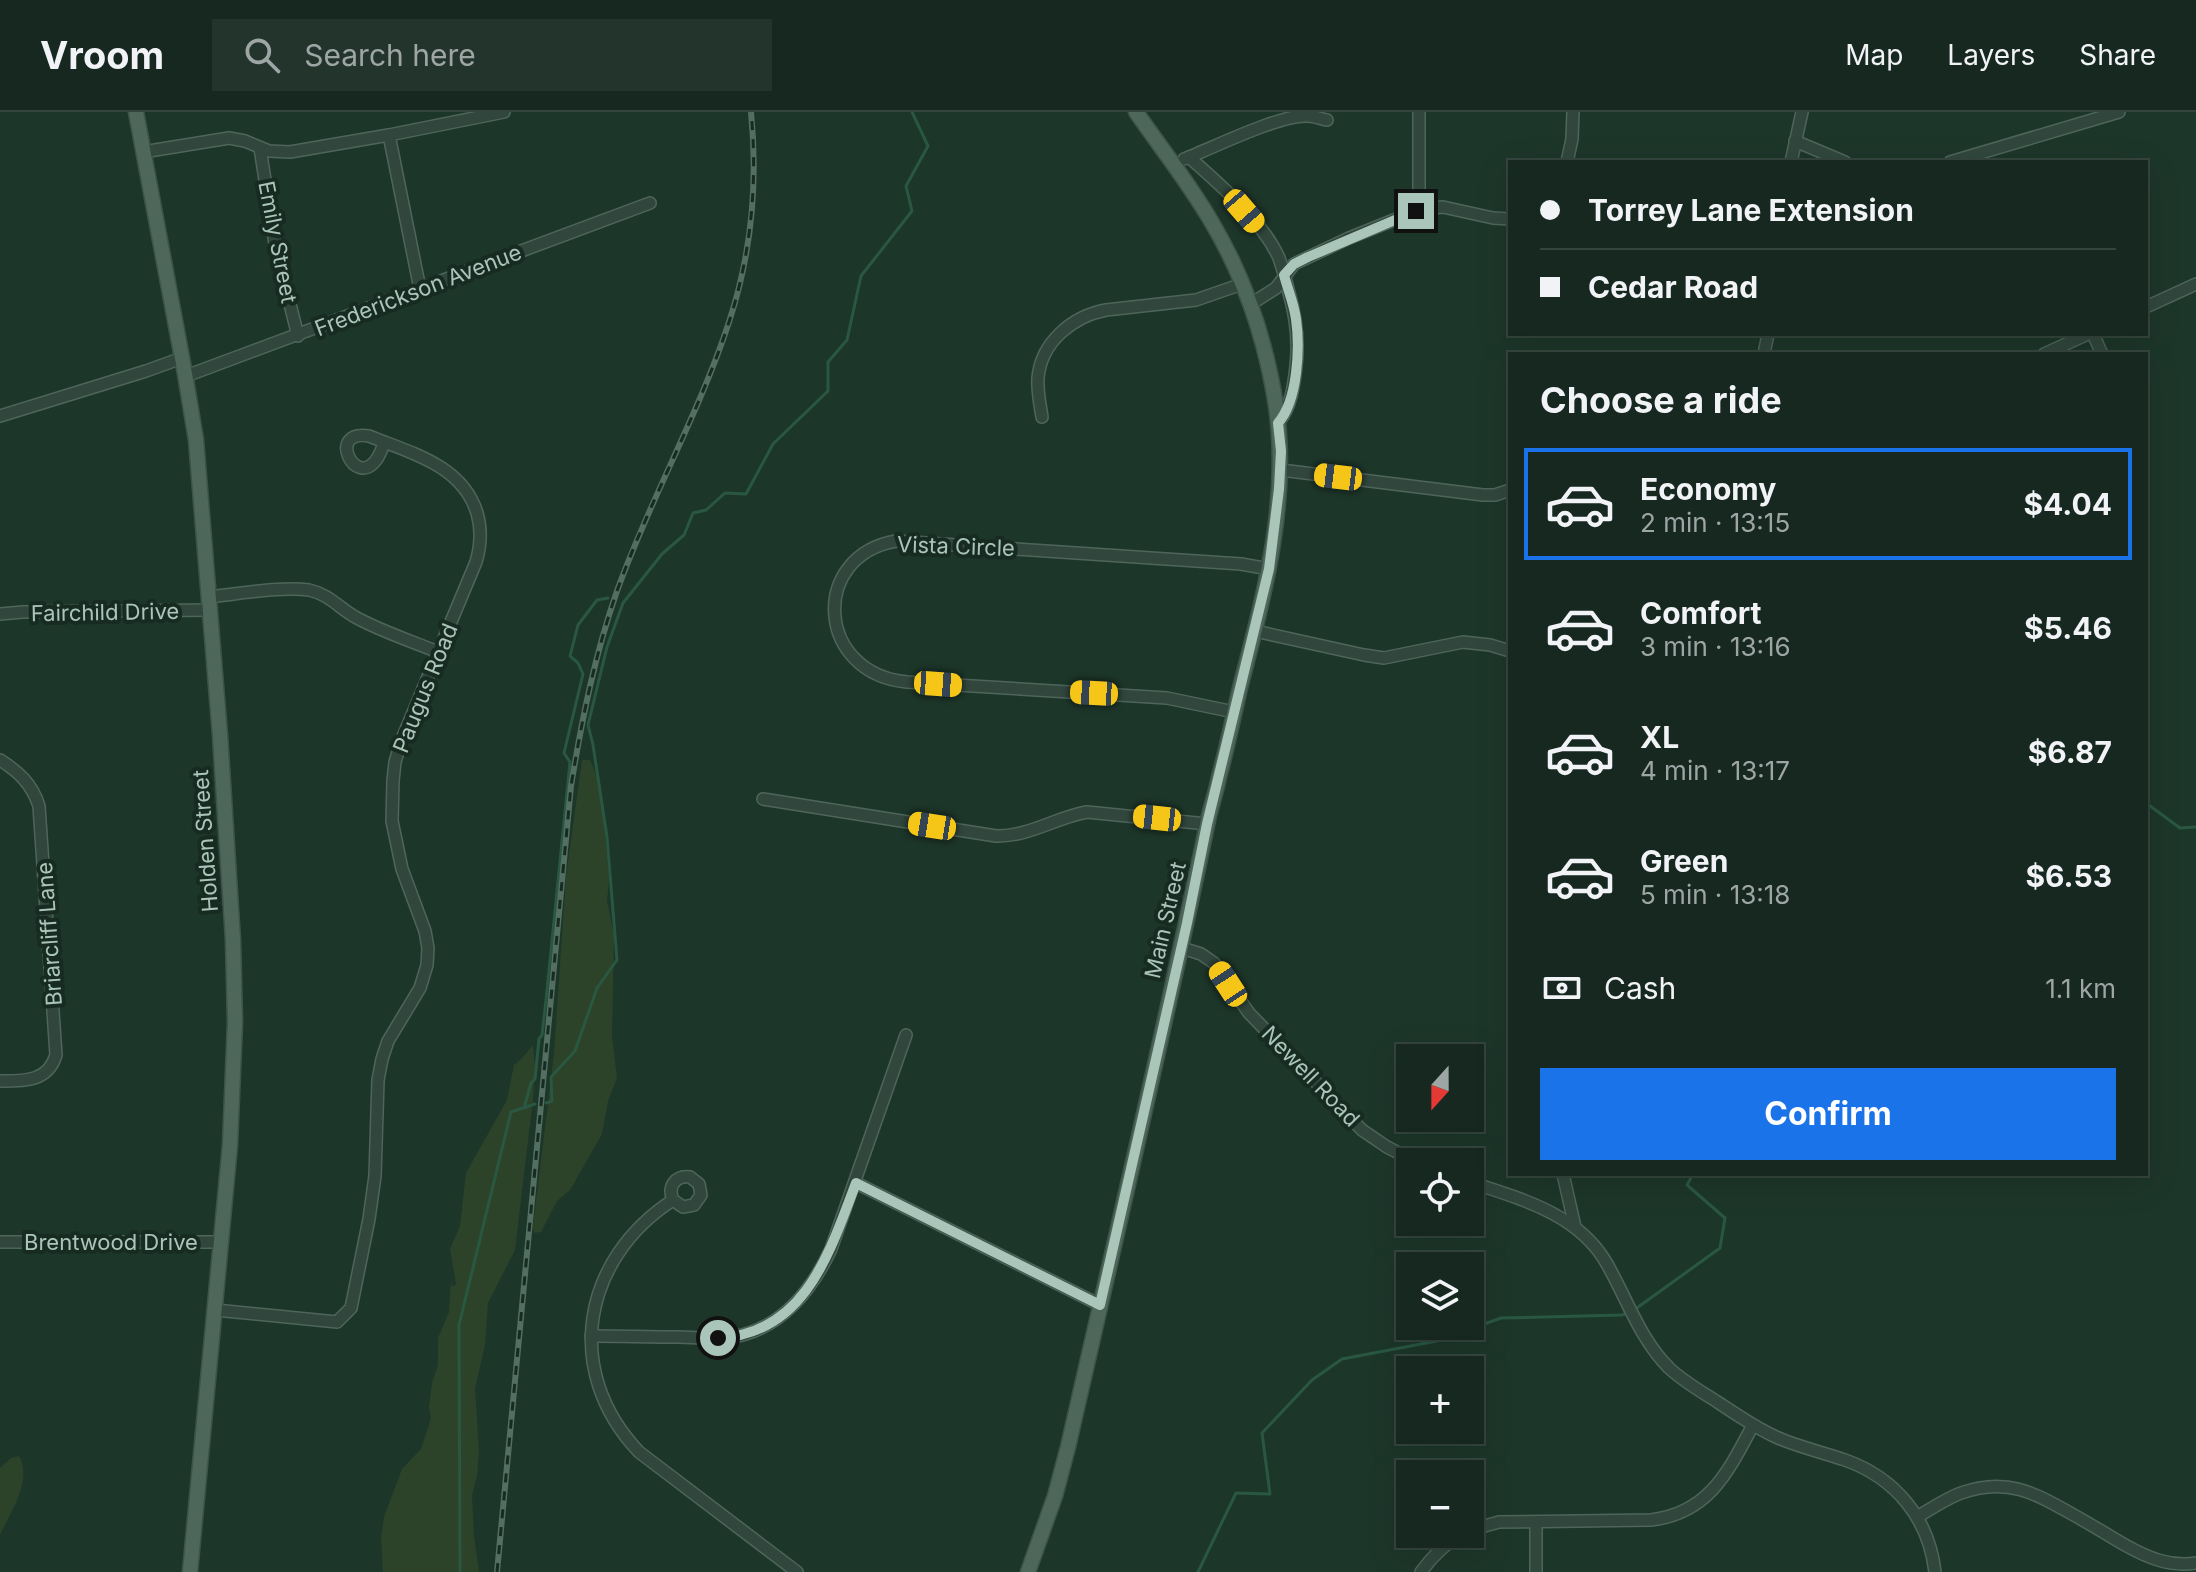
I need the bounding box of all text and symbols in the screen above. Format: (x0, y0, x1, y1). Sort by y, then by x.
search box (212, 19, 772, 91)
text: Vroom (40, 32, 164, 78)
icon: search (240, 33, 284, 77)
text: Search here (304, 37, 476, 73)
text: Map (1845, 38, 1903, 72)
text: Layers (1947, 38, 2035, 72)
text: Share (2079, 38, 2156, 72)
street label: Emily Street (253, 179, 303, 305)
car (1219, 185, 1269, 237)
text: Torrey Lane Extension (1588, 192, 1914, 228)
route end (1398, 193, 1434, 229)
street label: Frederickson Avenue (311, 239, 525, 341)
text: Cedar Road (1588, 269, 1758, 305)
text: Choose a ride (1540, 378, 1782, 422)
car (1313, 462, 1363, 492)
icon: car (1544, 468, 1616, 540)
text: Economy (1640, 471, 1776, 507)
text: $4.04 (2023, 486, 2112, 522)
text: 2 min · 13:15 (1640, 507, 1790, 538)
street label: Vista Circle (897, 531, 1015, 561)
icon: car (1544, 592, 1616, 664)
text: Comfort (1640, 595, 1761, 631)
street label: Fairchild Drive (31, 598, 179, 626)
text: $5.46 (2024, 610, 2112, 646)
street label: Paugus Road (387, 620, 463, 756)
text: 3 min · 13:16 (1640, 631, 1791, 662)
car (913, 670, 963, 698)
car (1069, 680, 1119, 706)
icon: car (1544, 716, 1616, 788)
text: XL (1640, 719, 1679, 755)
text: $6.87 (2028, 734, 2112, 770)
text: 4 min · 13:17 (1640, 755, 1790, 786)
street label: Holden Street (187, 769, 223, 913)
car (1132, 804, 1182, 832)
car (906, 810, 958, 842)
icon: car (1544, 840, 1616, 912)
text: Green (1640, 843, 1728, 879)
text: $6.53 (2025, 858, 2112, 894)
street label: Main Street (1139, 859, 1191, 981)
street label: Briarcliff Lane (31, 861, 67, 1007)
text: 5 min · 13:18 (1640, 879, 1790, 910)
car (1205, 957, 1251, 1011)
icon: cash (1540, 966, 1584, 1010)
text: Cash (1604, 970, 1676, 1006)
text: 1.1 km (2045, 973, 2116, 1004)
street label: Newell Road (1257, 1020, 1365, 1132)
north arrow (1396, 1044, 1484, 1132)
map controls (1396, 1044, 1484, 1548)
button: Confirm (1540, 1068, 2116, 1160)
button: locate (1396, 1148, 1484, 1236)
street label: Brentwood Drive (24, 1229, 198, 1255)
button: layers (1396, 1252, 1484, 1340)
route start (700, 1320, 736, 1356)
button: + (1396, 1356, 1484, 1444)
button: − (1396, 1460, 1484, 1548)

